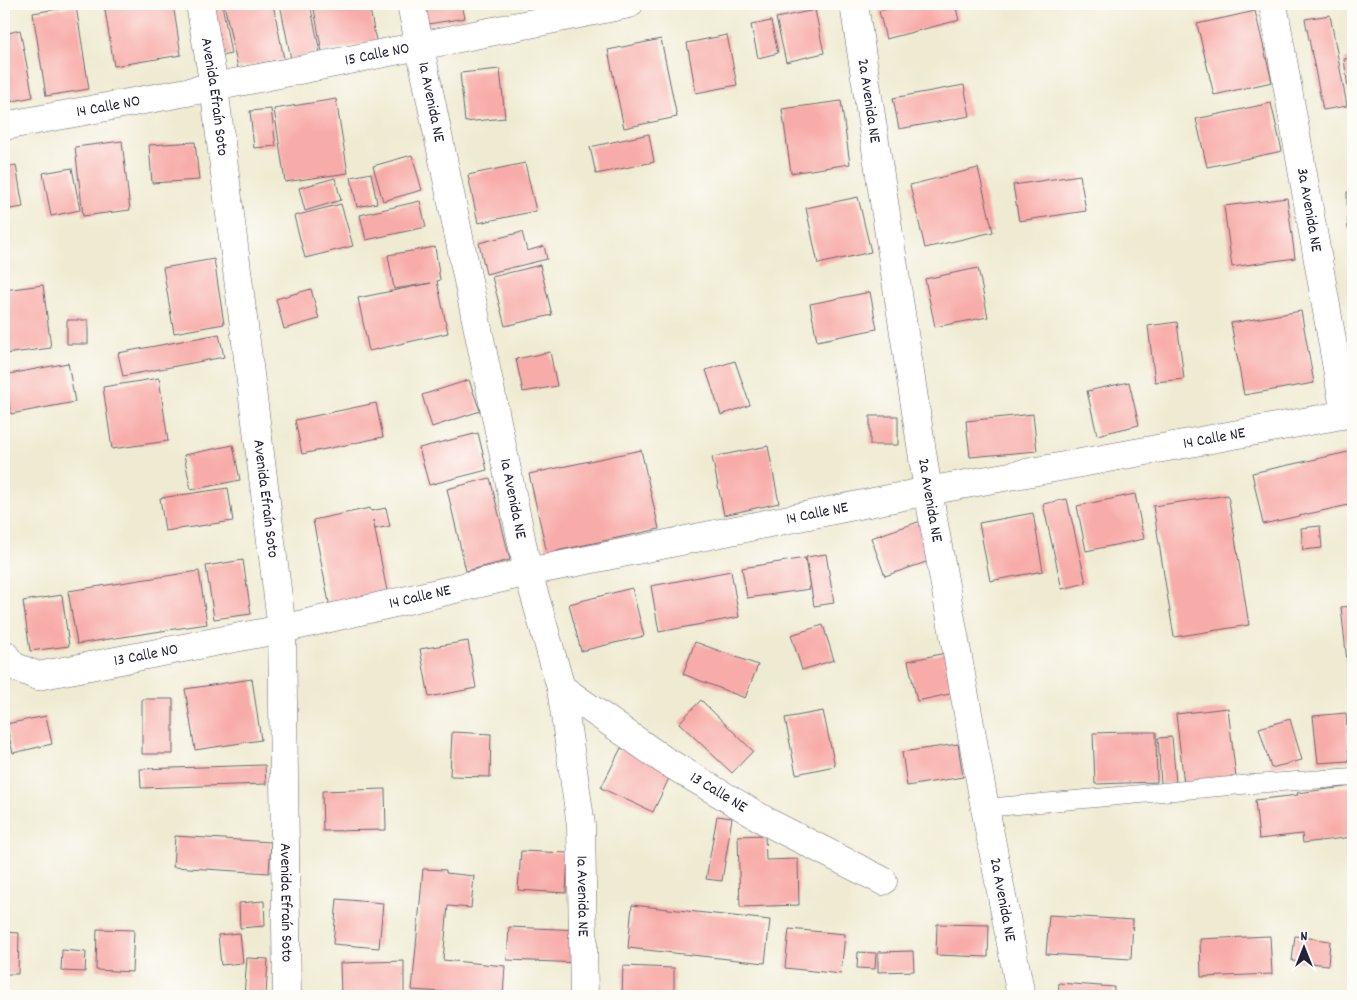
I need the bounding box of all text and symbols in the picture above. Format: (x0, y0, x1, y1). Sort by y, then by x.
street label: Avenida Efraín Soto (194, 36, 234, 157)
street label: 15 Calle NO (343, 37, 412, 72)
street label: 2a Avenida NE (851, 57, 887, 145)
street label: 1a Avenida NE (412, 60, 451, 145)
street label: 14 Calle NO (74, 89, 142, 124)
street label: 3a Avenida NE (1290, 166, 1328, 254)
street label: 14 Calle NE (1181, 421, 1248, 455)
street label: Avenida Efraín Soto (247, 438, 284, 559)
street label: 1a Avenida NE (493, 456, 533, 542)
street label: 2a Avenida NE (912, 457, 949, 545)
street label: 14 Calle NE (784, 496, 851, 531)
street label: 14 Calle NE (387, 579, 454, 615)
street label: 13 Calle NO (112, 638, 180, 673)
street label: 13 Calle NE (685, 766, 752, 819)
street label: Avenida Efraín Soto (273, 843, 298, 962)
street label: 1a Avenida NE (570, 855, 594, 938)
street label: 2a Avenida NE (983, 856, 1022, 944)
north arrow (1280, 922, 1330, 972)
text: N (1301, 927, 1308, 947)

